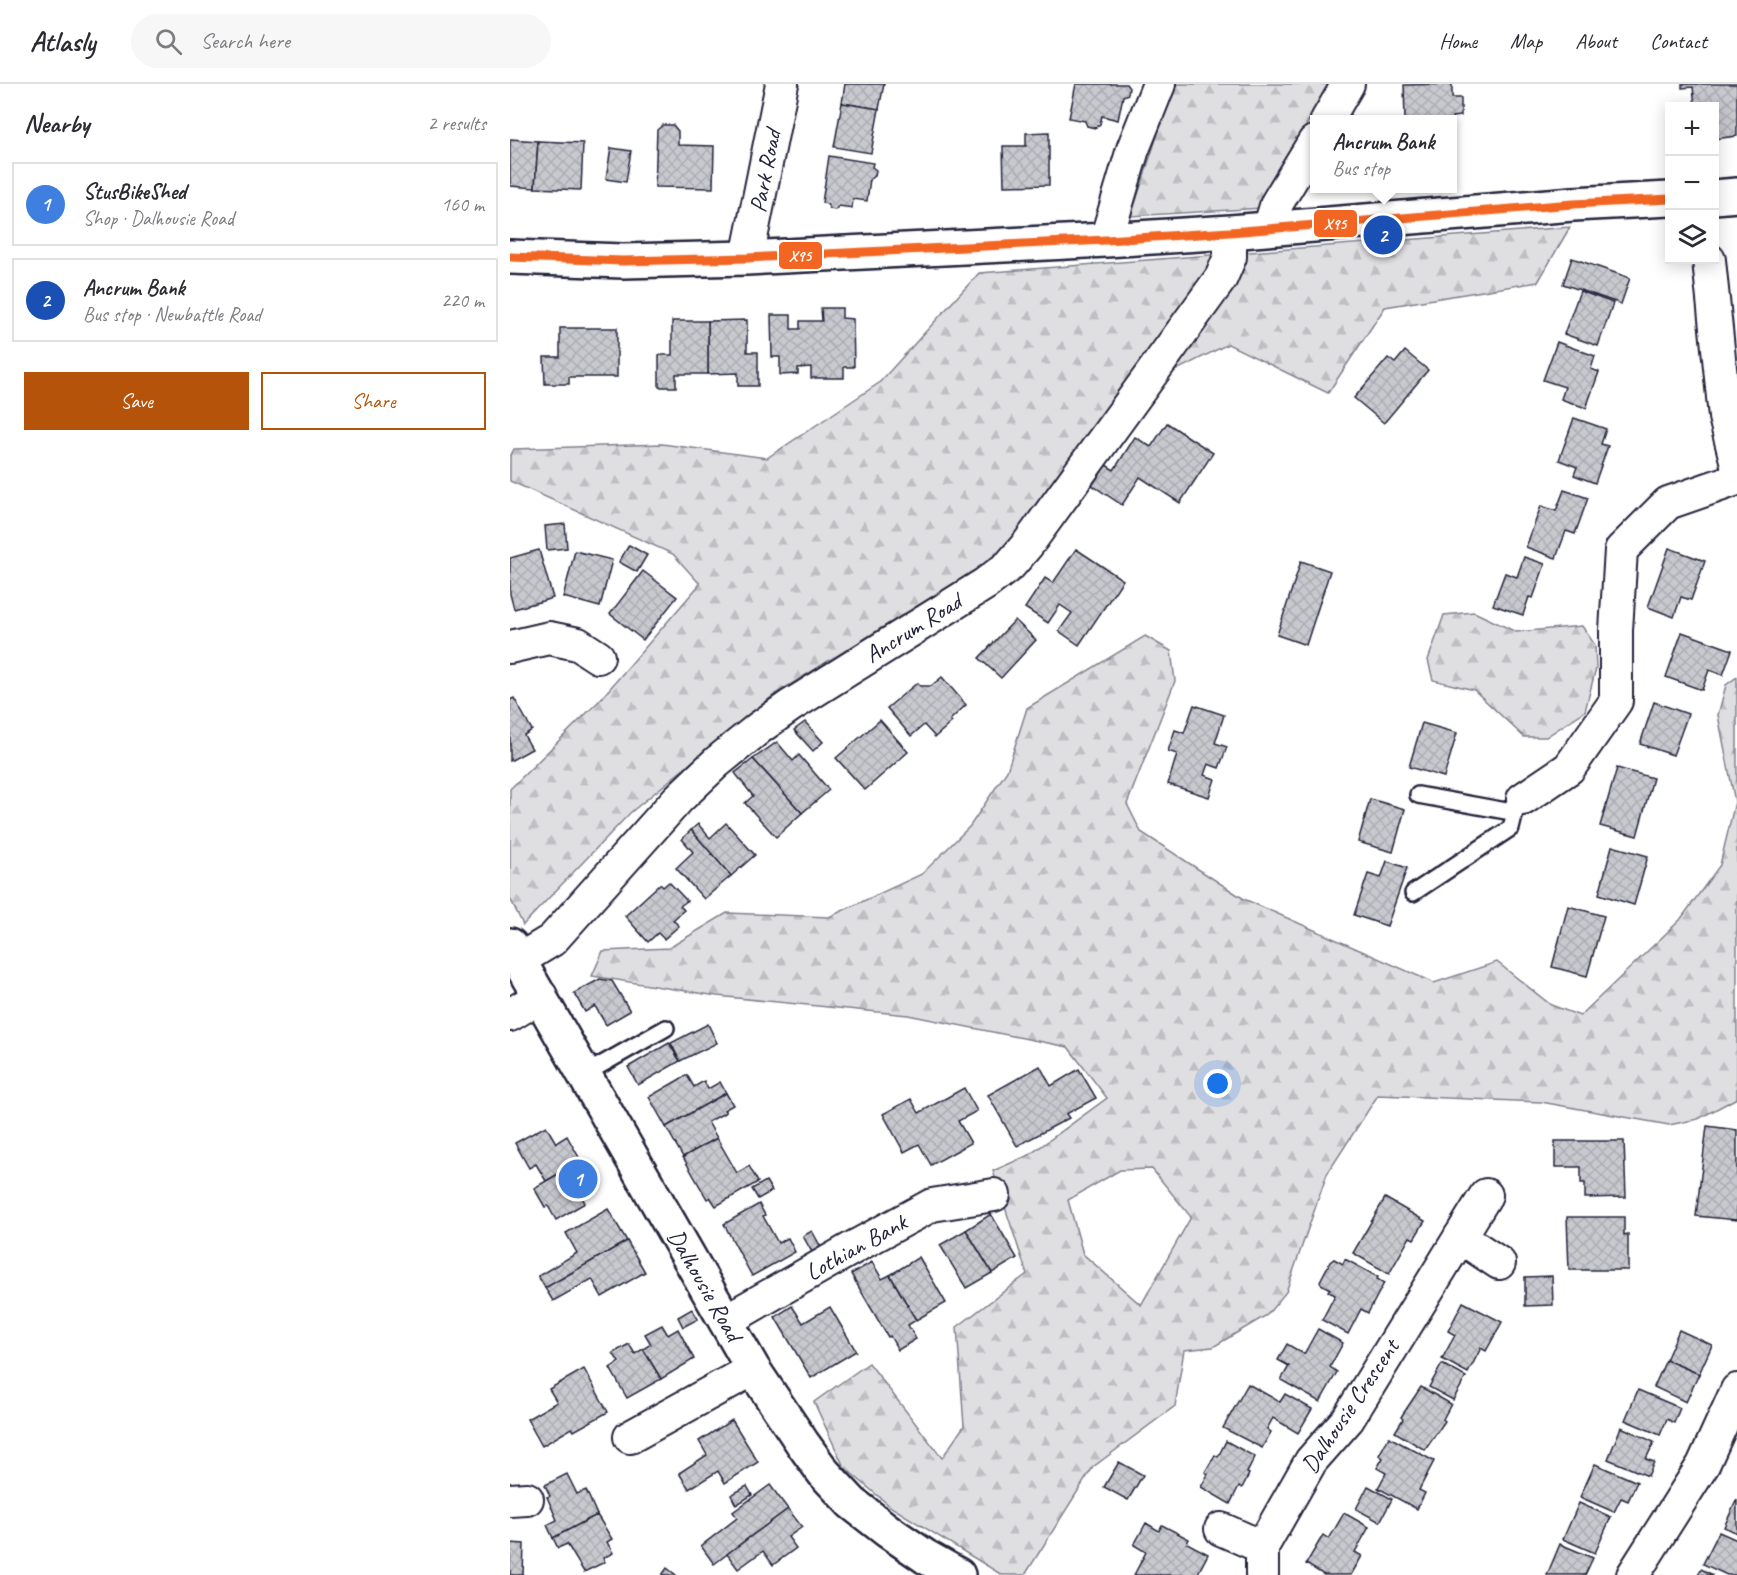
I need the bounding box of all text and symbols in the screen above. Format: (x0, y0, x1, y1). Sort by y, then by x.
search box (131, 14, 551, 68)
text: Atlasly (30, 24, 95, 59)
icon: search (152, 25, 185, 58)
text: Search here (200, 27, 290, 55)
text: Home (1439, 28, 1477, 54)
text: Map (1510, 28, 1542, 54)
text: About (1575, 28, 1617, 54)
text: Contact (1650, 28, 1707, 54)
map controls (1665, 102, 1719, 264)
button: + (1665, 102, 1719, 156)
text: Nearby (24, 107, 89, 140)
text: 2 results (427, 111, 486, 136)
popup (1310, 115, 1457, 193)
street label: Park Road (742, 124, 788, 215)
text: Ancrum Bank (1333, 128, 1434, 156)
text: Bus stop (1333, 156, 1390, 181)
button: − (1665, 156, 1719, 210)
text: StusBikeShed (83, 178, 186, 206)
text: 1 (41, 192, 50, 217)
text: 160 m (441, 192, 484, 217)
text: Shop · Dalhousie Road (83, 206, 234, 231)
line badge: X95 (1313, 209, 1358, 238)
button: layers (1665, 210, 1719, 264)
pin: 2 (1364, 212, 1402, 258)
text: X95 (1324, 214, 1348, 234)
line badge: X95 (778, 241, 823, 270)
text: X95 (789, 246, 813, 266)
text: Ancrum Bank (83, 274, 185, 302)
text: 2 (41, 288, 50, 313)
text: 220 m (441, 288, 484, 313)
text: Bus stop · Newbattle Road (83, 302, 261, 327)
button: Save (24, 372, 249, 430)
button: Share (261, 372, 486, 430)
street label: Ancrum Road (859, 585, 970, 669)
your location (1203, 1069, 1232, 1098)
pin: 1 (558, 1156, 598, 1202)
street label: Lothian Bank (800, 1206, 914, 1287)
street label: Dalhousie Road (661, 1224, 751, 1349)
street label: Dalhousie Crescent (1294, 1332, 1407, 1478)

